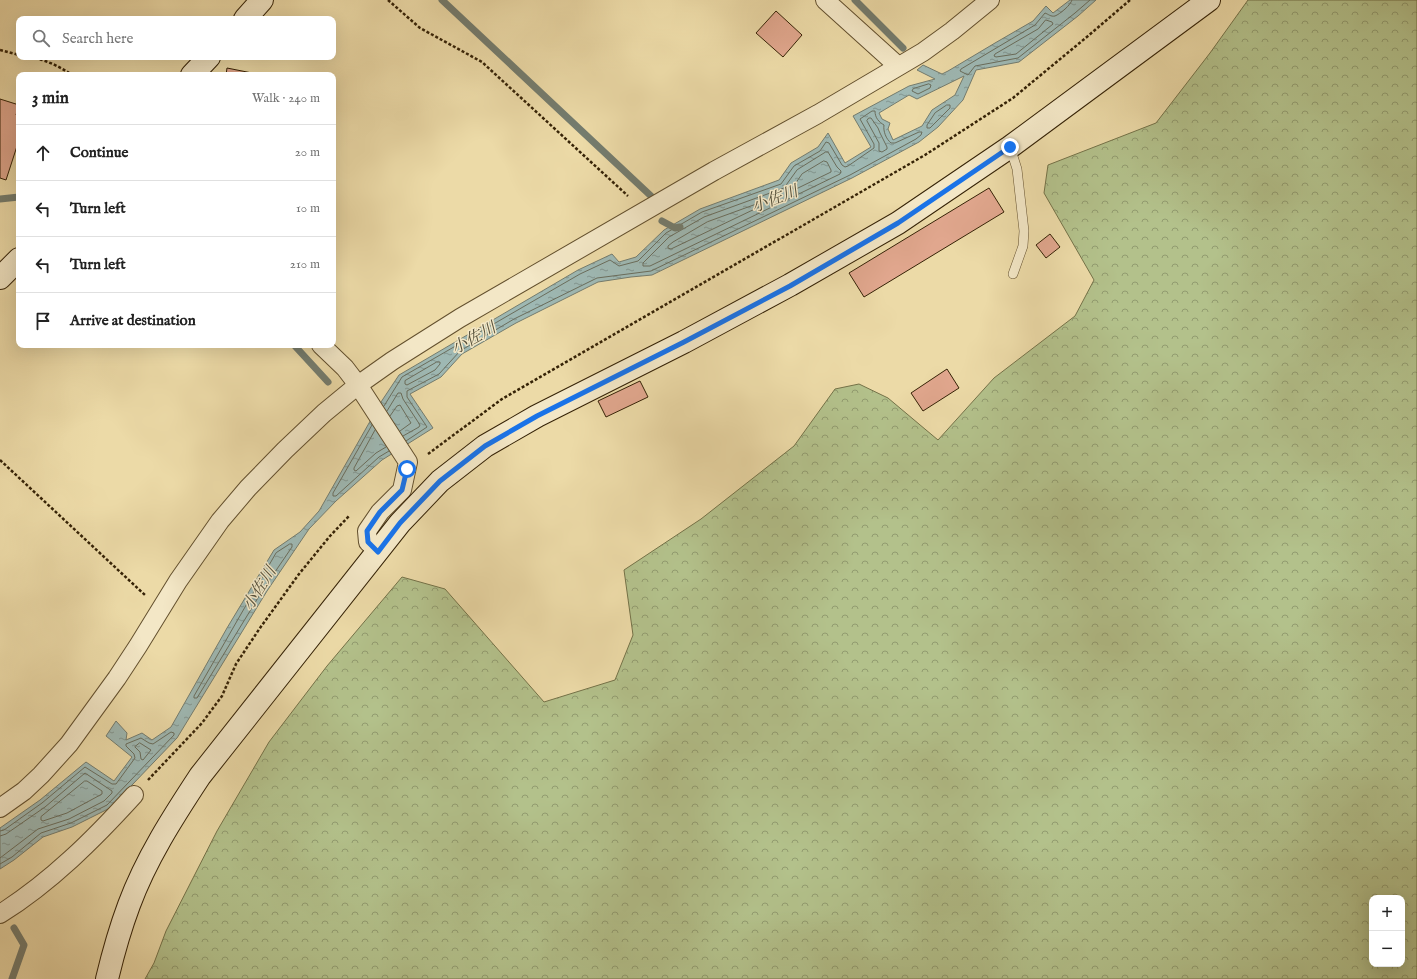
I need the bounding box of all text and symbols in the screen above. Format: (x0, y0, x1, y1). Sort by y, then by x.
search box (16, 16, 336, 60)
icon: search (30, 27, 52, 49)
text: Search here (62, 29, 133, 48)
text: 3 min (32, 88, 69, 109)
text: Walk · 240 m (252, 90, 320, 107)
route end (1001, 138, 1019, 156)
icon: ahead (32, 142, 54, 164)
text: Continue (70, 143, 128, 162)
text: 20 m (295, 144, 320, 161)
water label: 小佐川 (749, 181, 803, 218)
icon: left (32, 198, 54, 220)
text: Turn left (70, 199, 126, 218)
text: 10 m (296, 200, 320, 217)
icon: left (32, 254, 54, 276)
text: Turn left (70, 255, 126, 274)
text: 210 m (290, 256, 320, 273)
icon: arrive (32, 310, 54, 332)
text: Arrive at destination (70, 311, 196, 330)
water label: 小佐川 (448, 318, 502, 359)
route start (398, 460, 416, 478)
water label: 小佐川 (239, 562, 282, 615)
map controls (1369, 895, 1405, 967)
button: + (1369, 895, 1405, 931)
button: − (1369, 931, 1405, 967)

